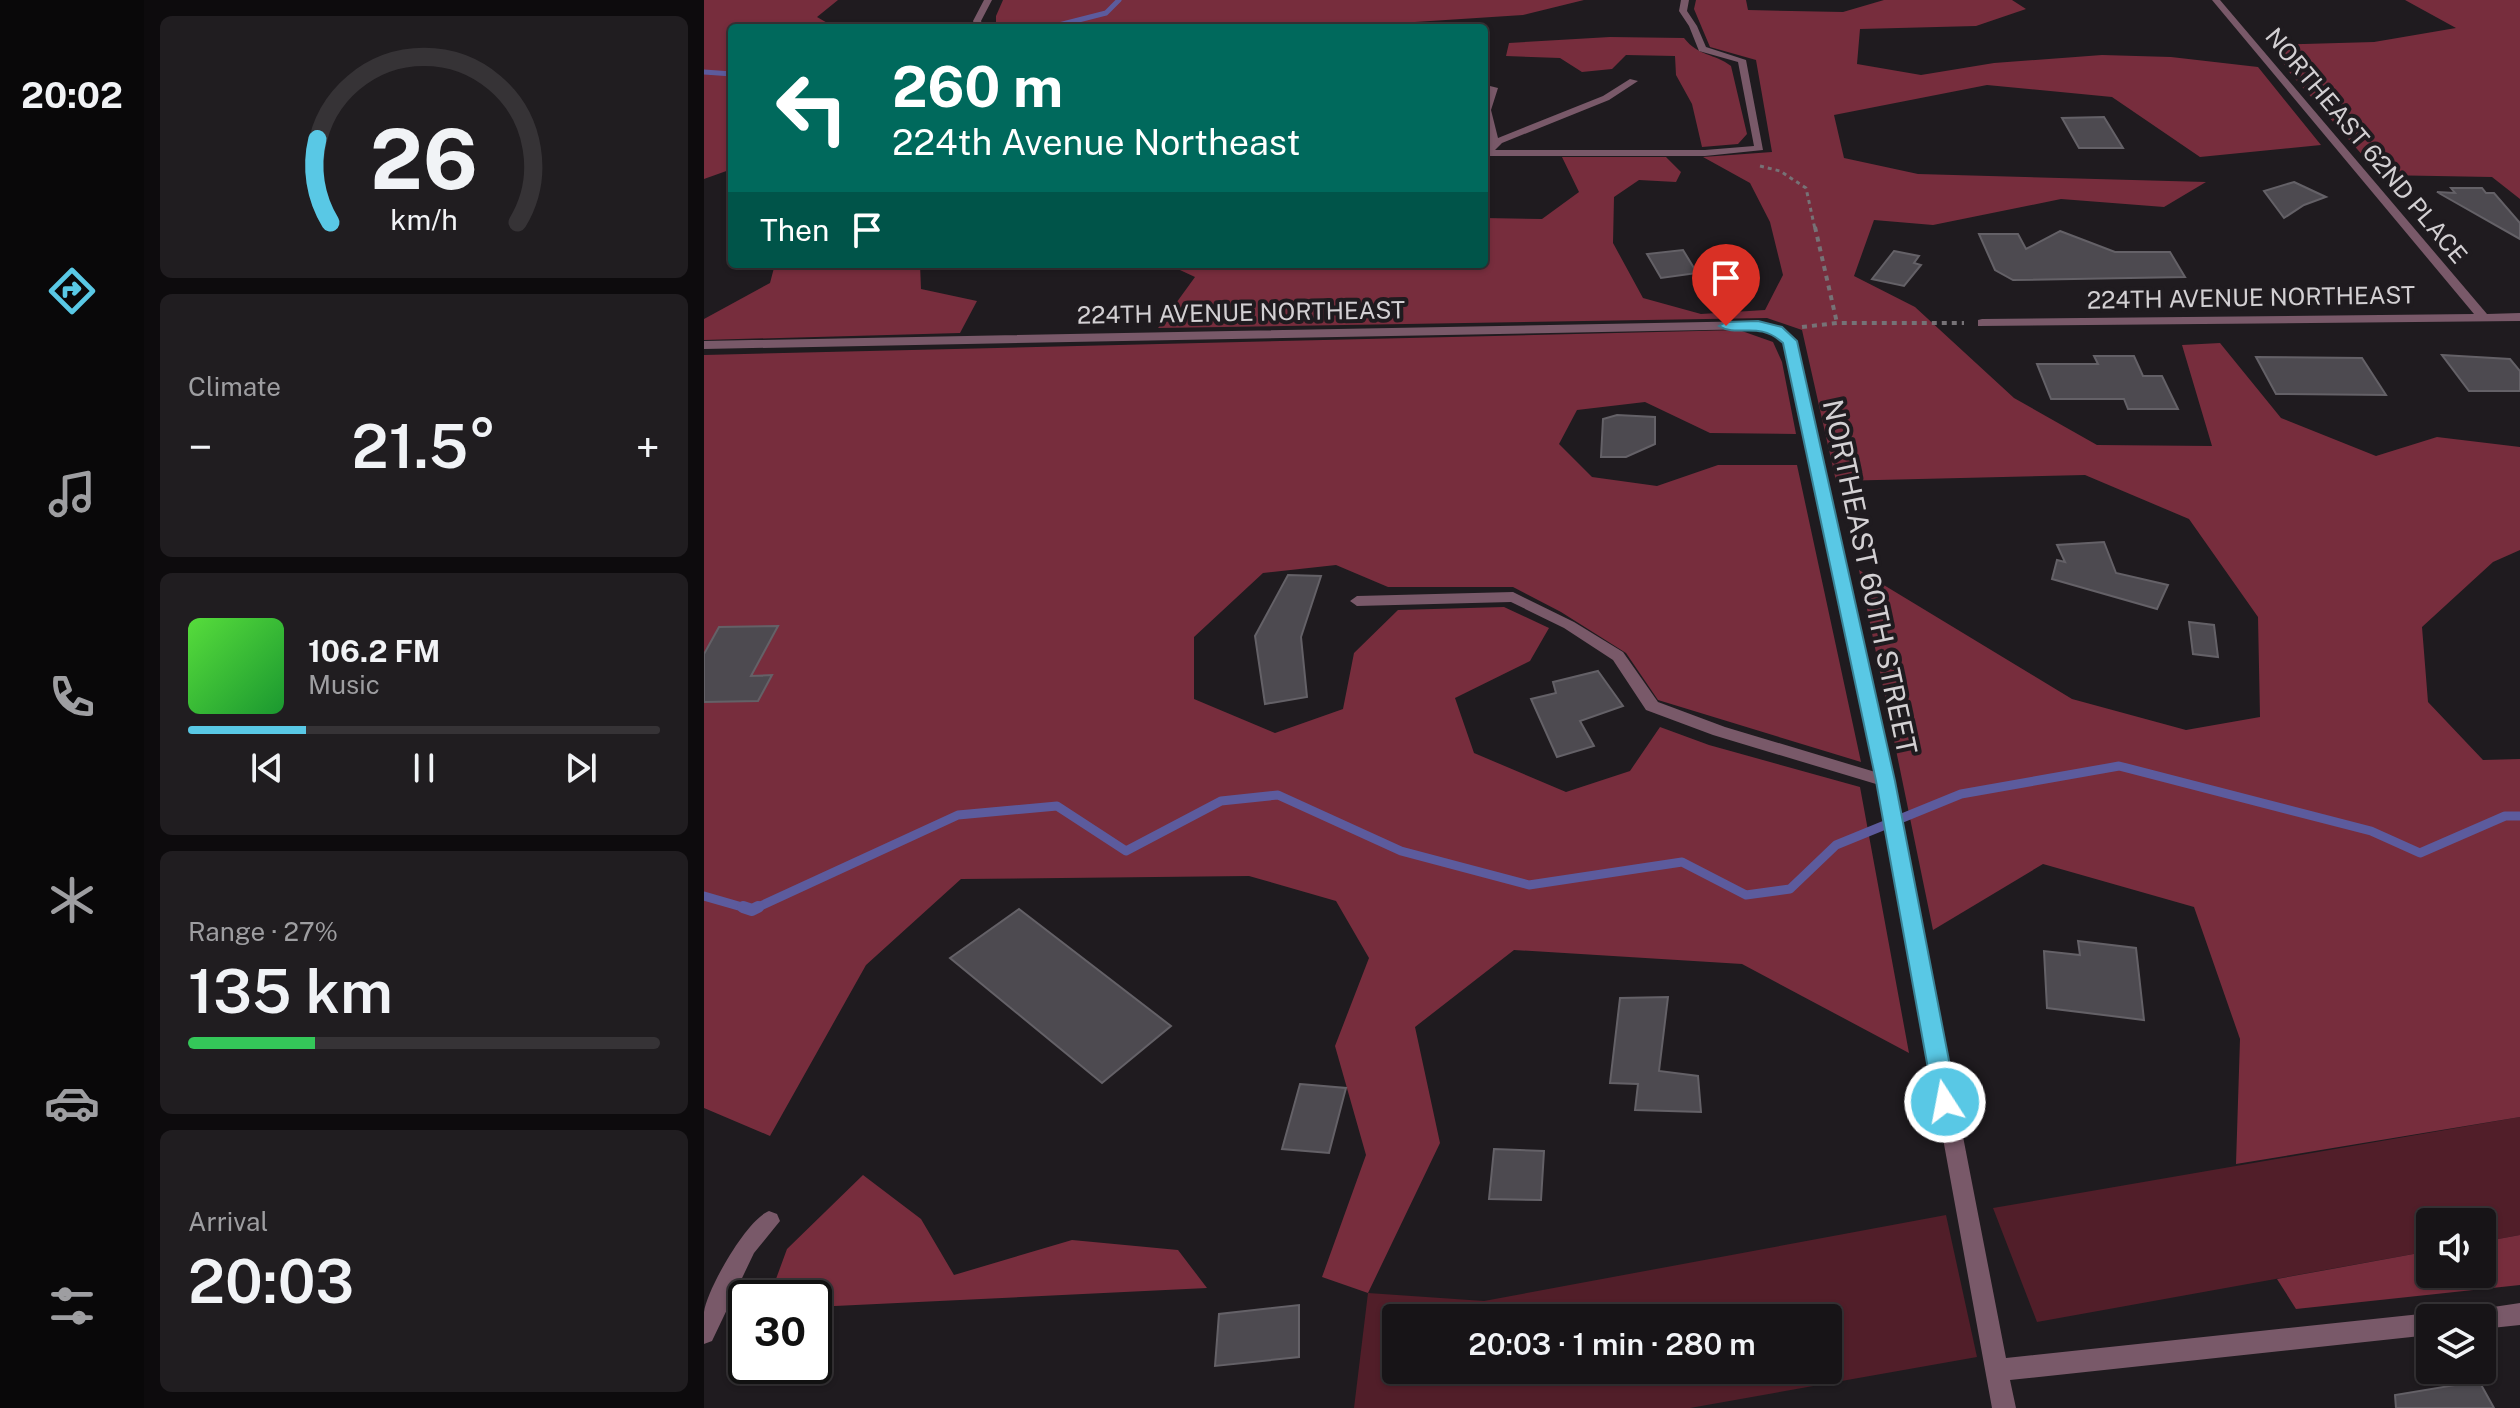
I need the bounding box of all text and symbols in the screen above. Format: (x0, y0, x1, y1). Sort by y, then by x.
street label: NORTHEAST 62ND PLACE (2260, 22, 2473, 269)
text: 260 m (892, 54, 1063, 120)
icon: left (760, 56, 864, 160)
text: 20:02 (21, 74, 123, 116)
text: 26 (370, 110, 478, 208)
text: 224th Avenue Northeast (892, 121, 1300, 163)
text: km/h (390, 203, 458, 236)
icon: arrive (845, 208, 889, 252)
text: Then (760, 212, 829, 248)
pin (1692, 244, 1760, 326)
icon: arrive (1704, 256, 1748, 300)
icon: directions (44, 263, 100, 319)
street label: 224TH AVENUE NORTHEAST (2087, 280, 2415, 314)
street label: 224TH AVENUE NORTHEAST (1077, 295, 1405, 329)
text: Climate (188, 371, 281, 402)
street label: NORTHEAST 60TH STREET (1817, 396, 1924, 757)
text: 21.5° (352, 411, 496, 482)
text: − (188, 421, 212, 473)
text: + (636, 421, 660, 473)
icon: music (44, 466, 100, 522)
text: 106.2 FM (308, 633, 440, 669)
icon: phone (44, 669, 100, 725)
text: Music (308, 669, 380, 700)
icon: previous (245, 746, 289, 790)
icon: pause (402, 746, 446, 790)
icon: next (559, 746, 603, 790)
icon: climate (44, 872, 100, 928)
text: Range · 27% (188, 916, 338, 947)
text: 135 km (188, 956, 393, 1027)
position arrow (1903, 1060, 1987, 1144)
icon: car (44, 1075, 100, 1131)
text: Arrival (188, 1206, 268, 1237)
map controls (2416, 1208, 2496, 1384)
button: sound (2416, 1208, 2496, 1288)
text: 20:03 (188, 1246, 354, 1317)
icon: filters (44, 1278, 100, 1334)
speed limit sign: 30 (728, 1280, 832, 1384)
button: layers (2416, 1304, 2496, 1384)
text: 20:03 · 1 min · 280 m (1468, 1326, 1756, 1362)

